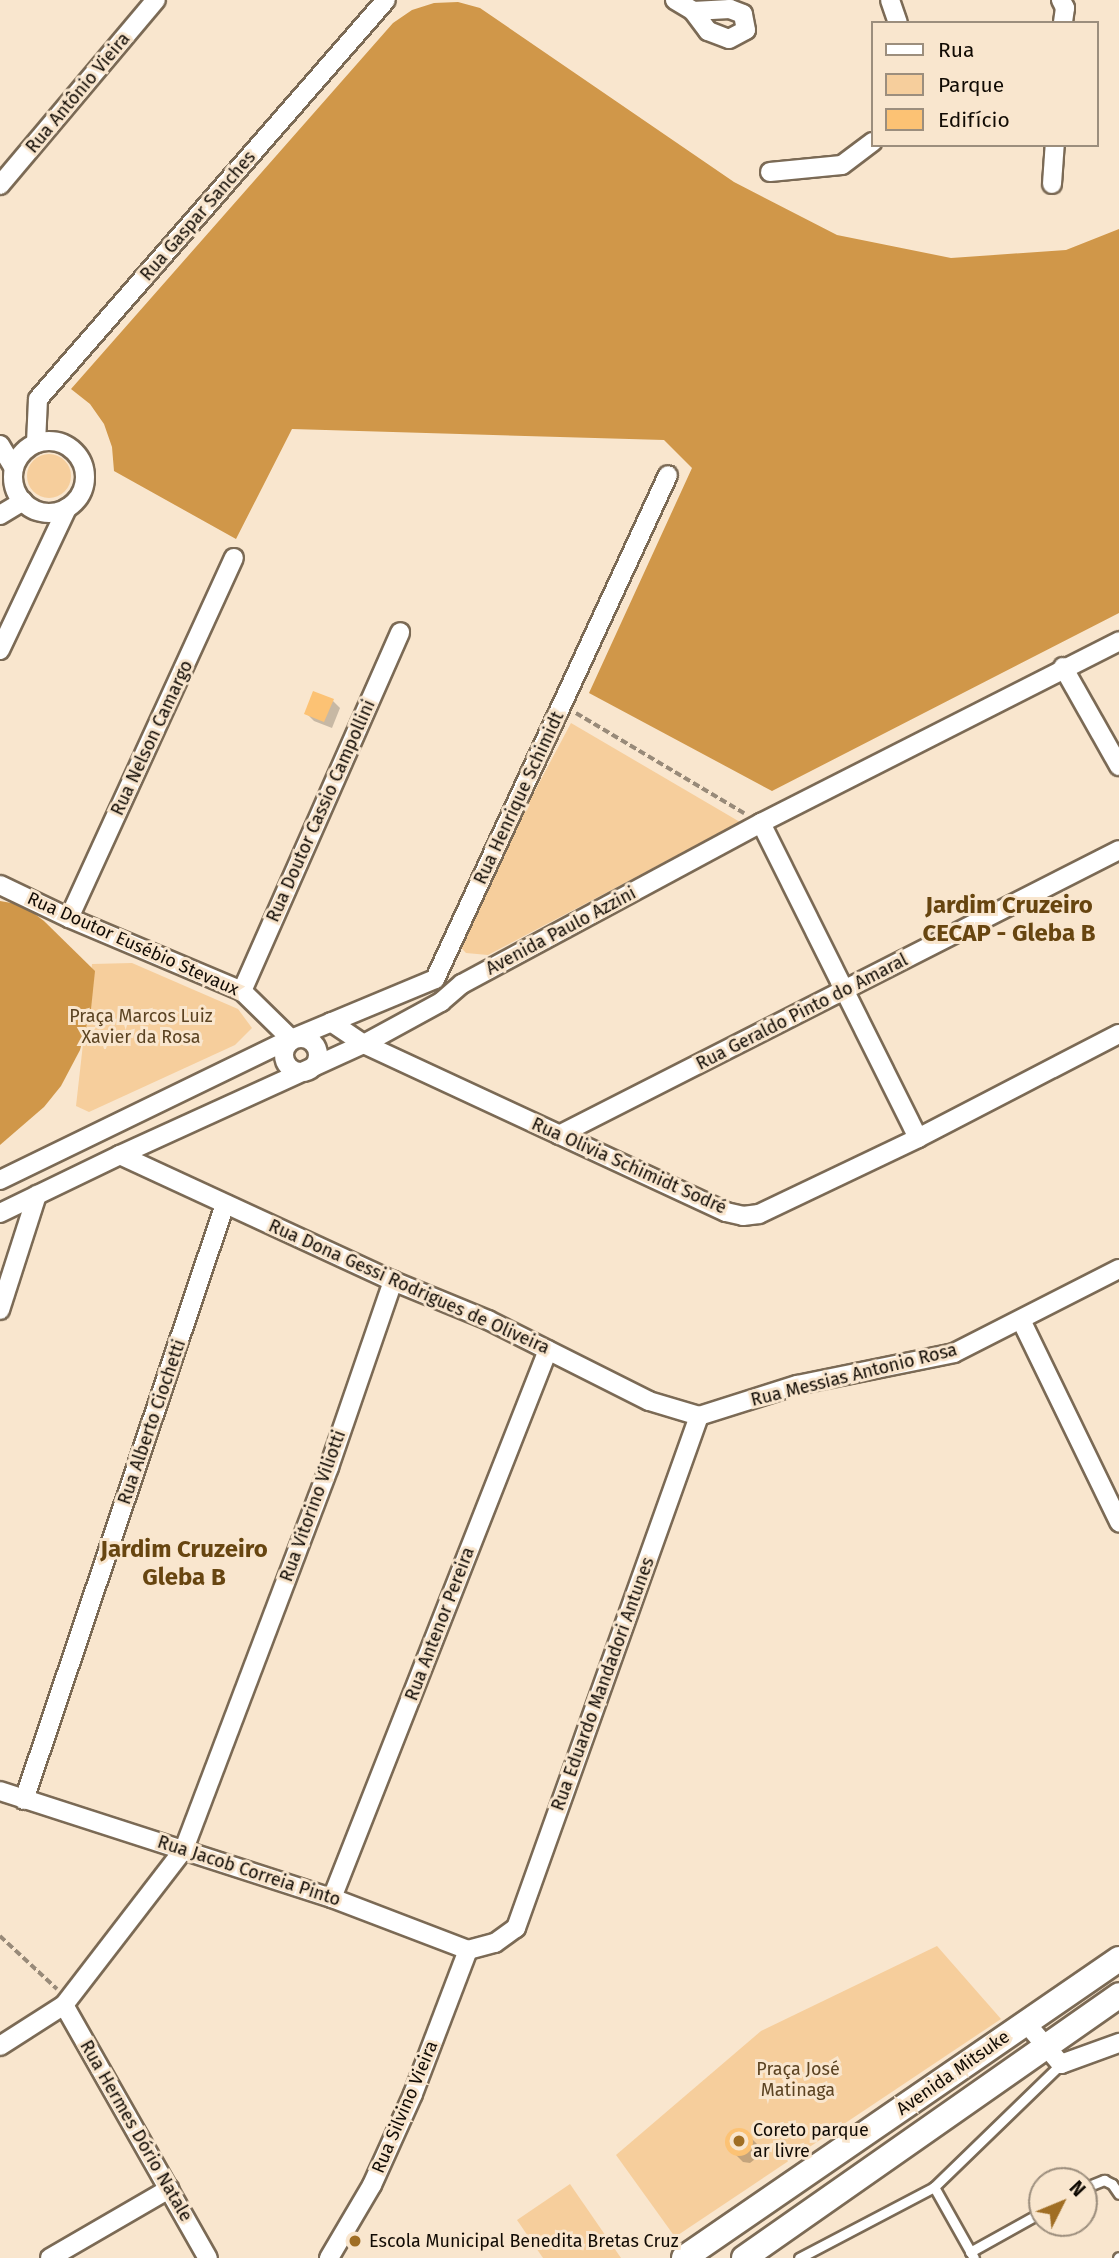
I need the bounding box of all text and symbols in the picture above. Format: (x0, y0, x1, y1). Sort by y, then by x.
legend (870, 21, 1098, 147)
street label: Rua Antônio Vieira (21, 28, 135, 158)
text: Rua (938, 37, 974, 63)
text: Parque (938, 72, 1004, 98)
text: Edifício (938, 107, 1010, 133)
street label: Rua Gaspar Sanches (136, 147, 260, 285)
street label: Rua Nelson Camargo (107, 657, 197, 819)
street label: Rua Doutor Cassio Campollini (262, 697, 380, 925)
street label: Rua Henrique Schimidt (469, 708, 569, 888)
street label: Avenida Paulo Azzini (482, 882, 640, 980)
street label: Rua Doutor Eusébio Stevaux (24, 887, 242, 1001)
district label: Jardim Cruzeiro CECAP - Gleba B (922, 892, 1096, 948)
street label: Rua Geraldo Pinto do Amaral (693, 949, 911, 1075)
park label: Praça Marcos Luiz Xavier da Rosa (69, 1006, 213, 1048)
street label: Rua Olivia Schimidt Sodré (528, 1113, 730, 1219)
street label: Rua Dona Gessi Rodrigues de Oliveira (265, 1215, 553, 1359)
street label: Rua Alberto Ciochetti (114, 1337, 190, 1507)
street label: Rua Messias Antonio Rosa (749, 1339, 959, 1411)
street label: Rua Vitorino Viliotti (276, 1427, 350, 1585)
district label: Jardim Cruzeiro Gleba B (100, 1536, 268, 1592)
street label: Rua Antenor Pereira (401, 1544, 479, 1704)
street label: Rua Eduardo Mandadori Antunes (547, 1554, 659, 1814)
street label: Rua Jacob Correia Pinto (155, 1831, 343, 1911)
street label: Avenida Mitsuke (892, 2026, 1014, 2120)
street label: Rua Hermes Dório Natale (75, 2036, 197, 2226)
street label: Rua Silvino Vieira (367, 2038, 443, 2176)
park label: Praça José Matinaga (756, 2059, 840, 2102)
place label: Coreto parque ar livre (753, 2120, 869, 2162)
marker: Coreto parque ar livre (731, 2133, 747, 2149)
north arrow (1028, 2167, 1098, 2237)
text: N (1065, 2176, 1090, 2201)
place label: Escola Municipal Benedita Bretas Cruz (369, 2230, 679, 2252)
marker: Escola Municipal Benedita Bretas Cruz (347, 2233, 363, 2249)

